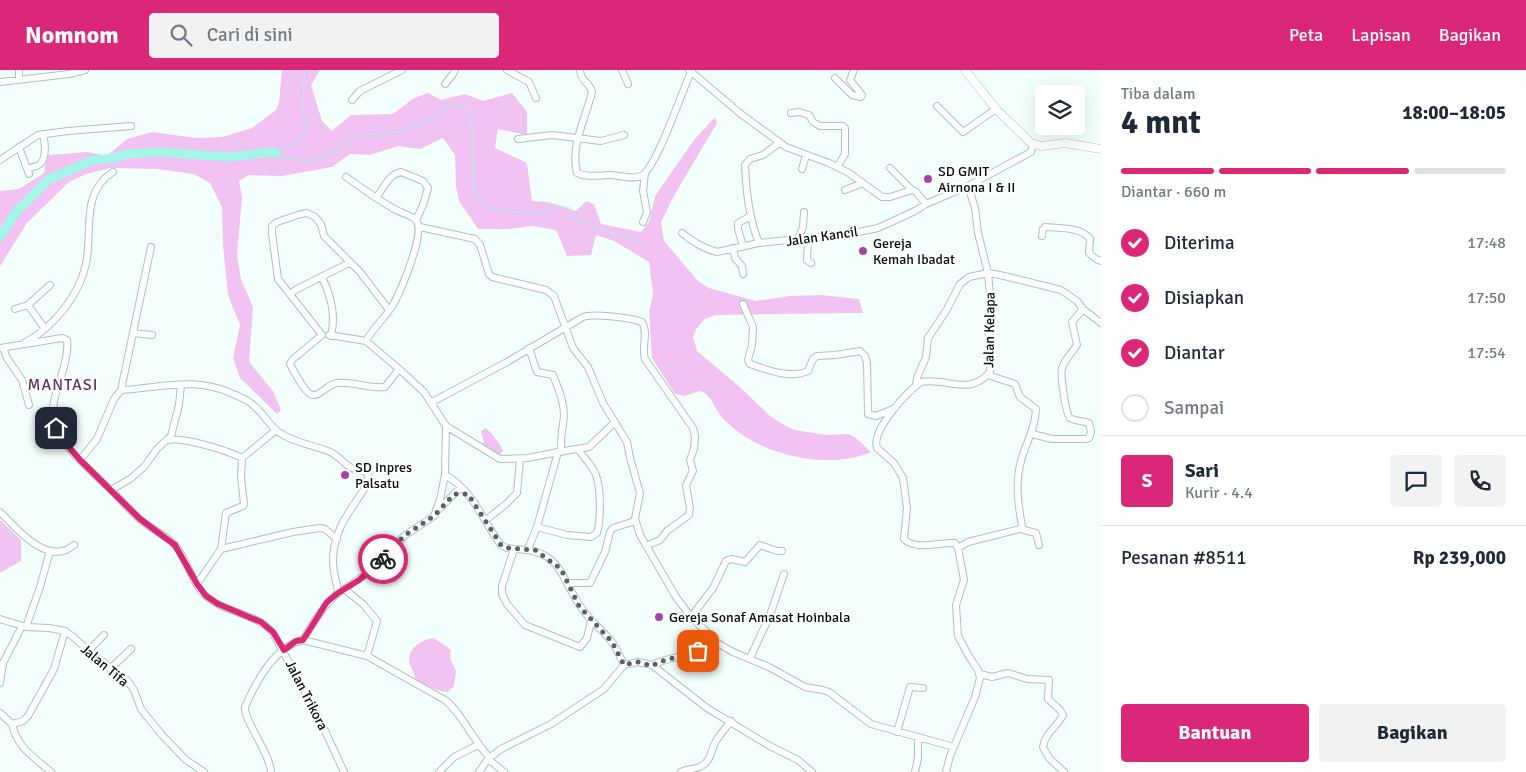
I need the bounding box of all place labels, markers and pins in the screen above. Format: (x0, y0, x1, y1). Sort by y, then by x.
place label: SD GMIT Airnona I & II (938, 163, 1015, 196)
marker: SD GMIT Airnona I & II (922, 173, 934, 185)
place label: Gereja Kemah Ibadat (873, 235, 955, 268)
marker: Gereja Kemah Ibadat (857, 245, 869, 257)
pin (35, 407, 77, 449)
place label: SD Inpres Palsatu (355, 459, 412, 492)
marker: SD Inpres Palsatu (339, 469, 351, 481)
place label: Gereja Sonaf Amasat Hoinbala (669, 609, 850, 626)
marker: Gereja Sonaf Amasat Hoinbala (653, 611, 665, 623)
pin (677, 630, 719, 672)

